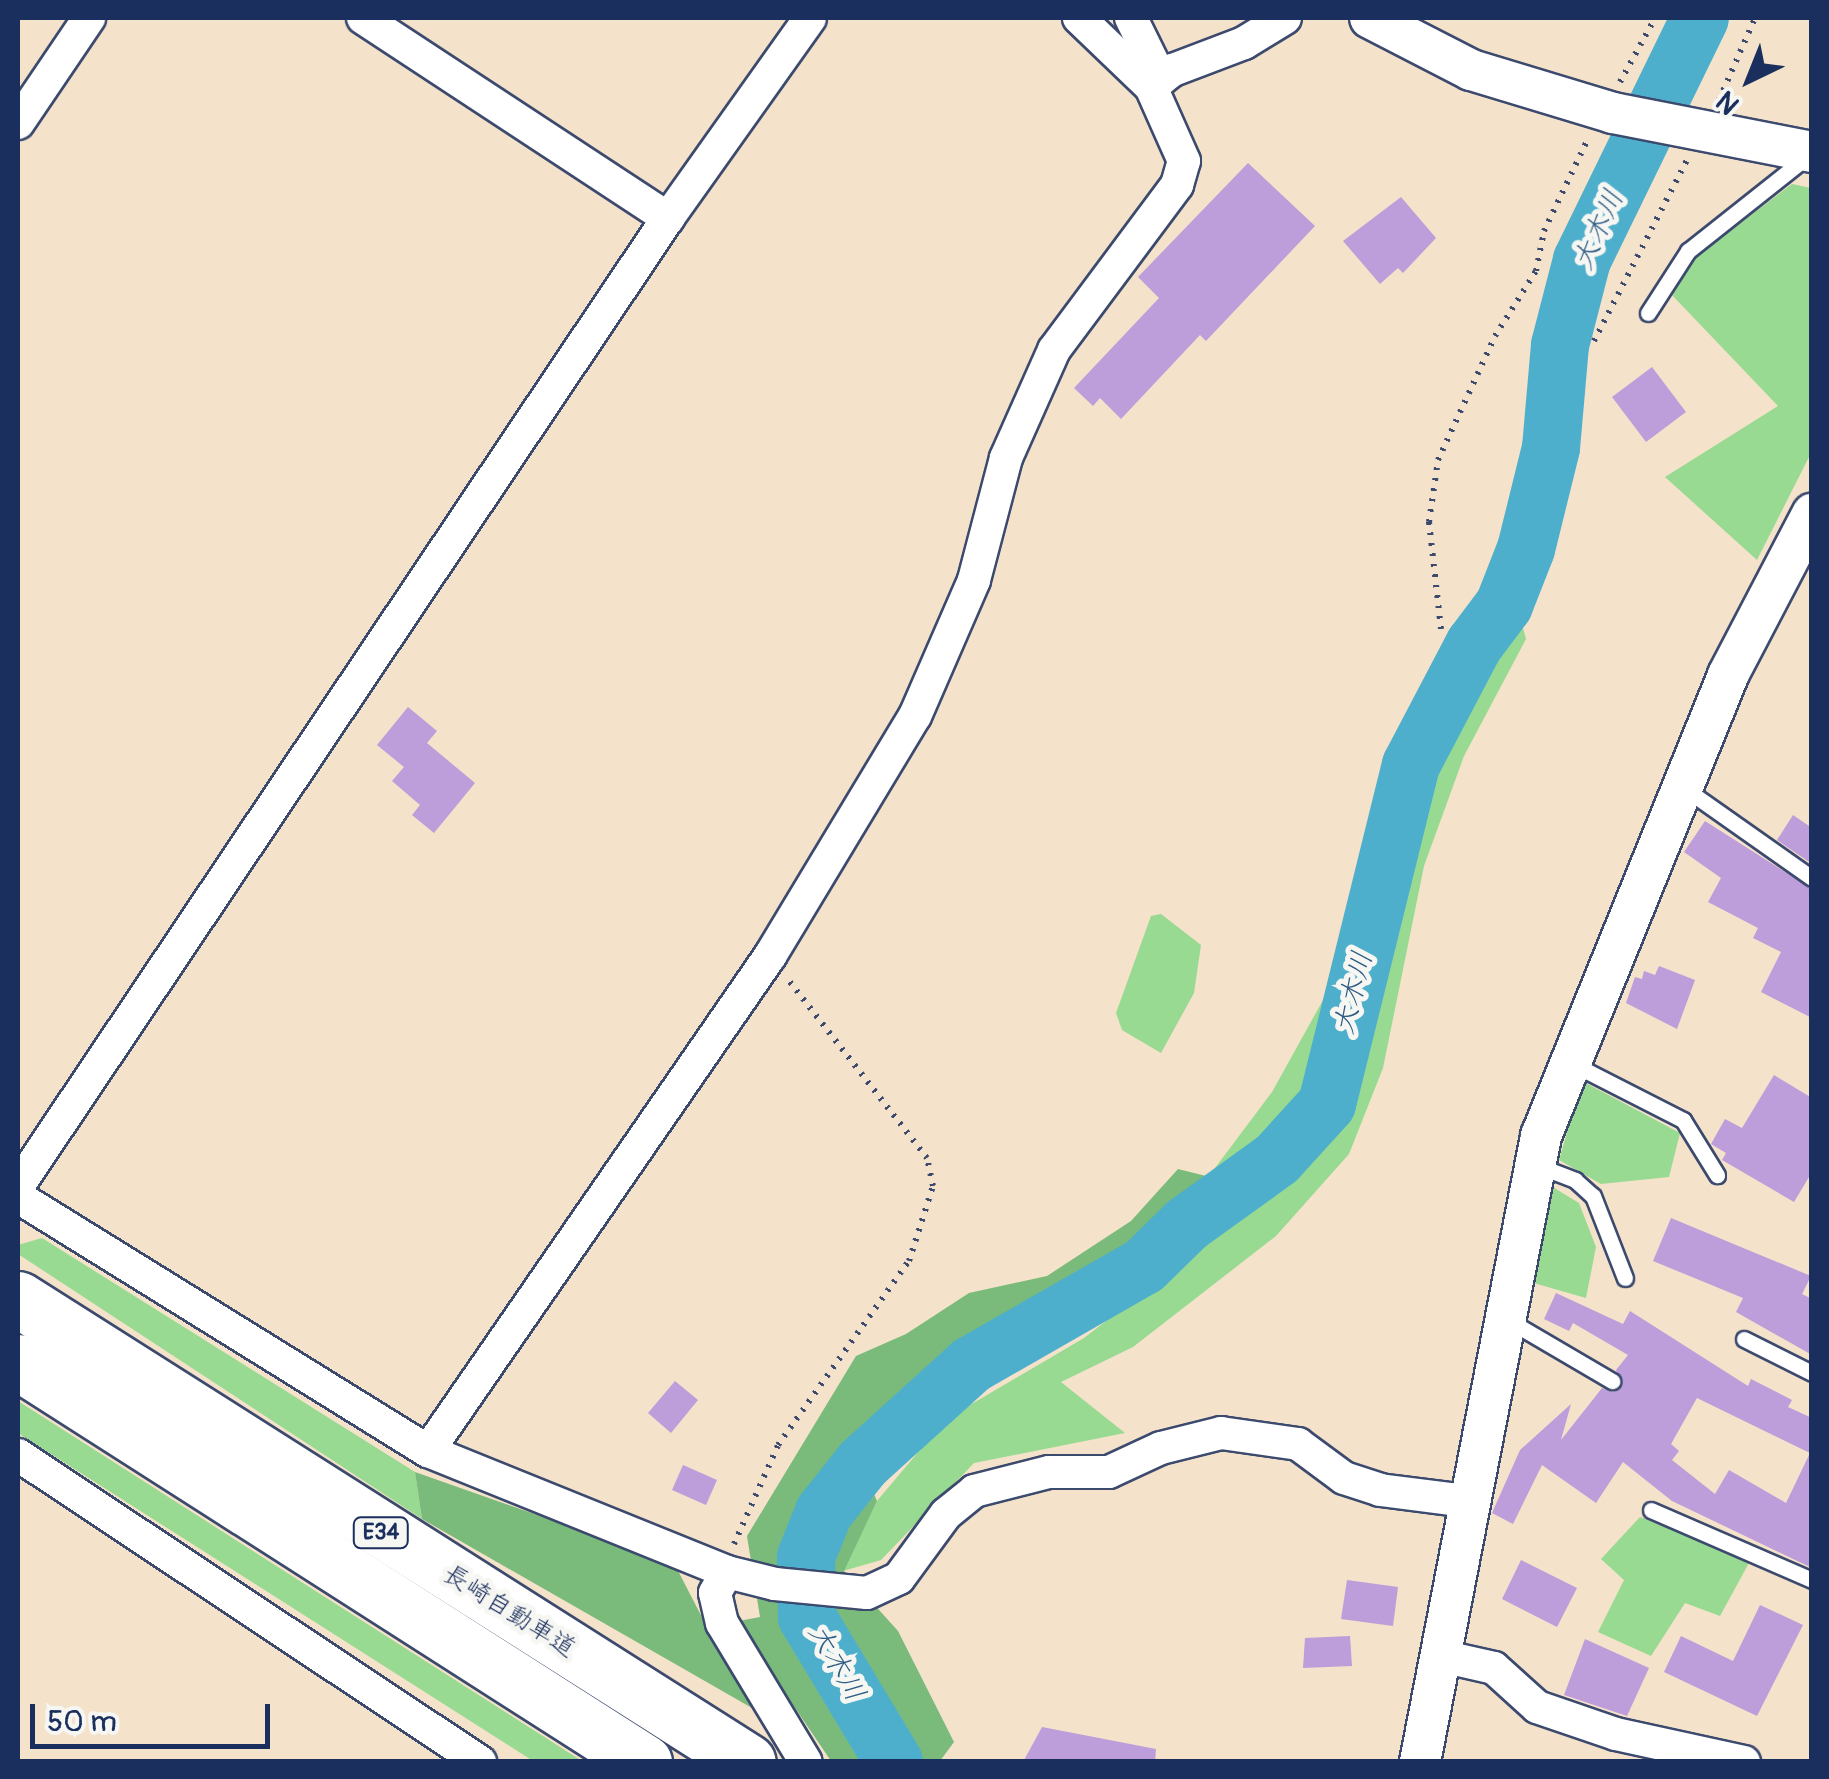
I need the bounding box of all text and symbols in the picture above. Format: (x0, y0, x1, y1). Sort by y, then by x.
north arrow (1699, 30, 1799, 130)
text: N (1709, 83, 1747, 122)
water label: 大木川 (1567, 185, 1631, 275)
water label: 大木川 (1328, 948, 1380, 1038)
road number: E34 (351, 1516, 411, 1550)
street label: 長崎自動車道 (437, 1560, 581, 1664)
water label: 大木川 (800, 1618, 872, 1708)
scale bar (35, 1684, 275, 1746)
text: 50 m (47, 1703, 117, 1740)

